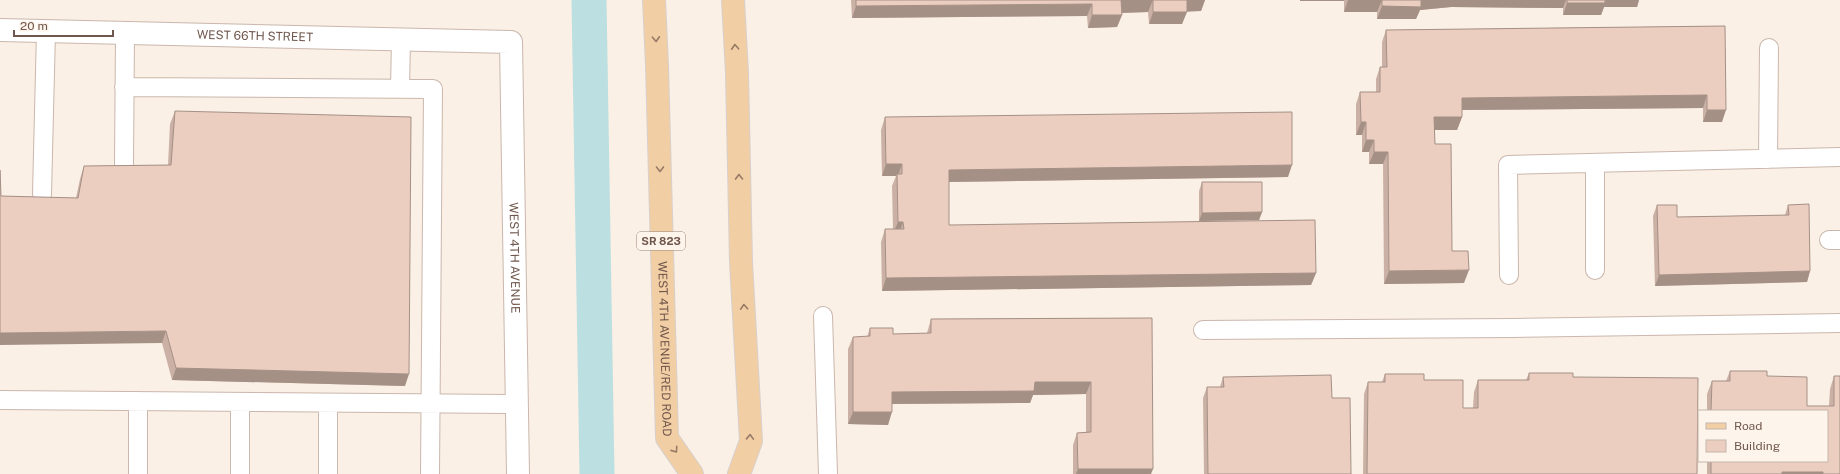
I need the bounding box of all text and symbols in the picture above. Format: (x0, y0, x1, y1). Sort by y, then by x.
scale bar (14, 12, 113, 38)
text: 20 m (20, 19, 48, 33)
street label: WEST 66TH STREET (197, 28, 313, 44)
one-way arrow (651, 36, 660, 42)
one-way arrow (731, 44, 740, 50)
one-way arrow (655, 166, 664, 172)
one-way arrow (735, 174, 743, 180)
street label: WEST 4TH AVENUE (507, 202, 522, 313)
road number: SR 823 (637, 232, 685, 250)
street label: WEST 4TH AVENUE/RED ROAD (655, 261, 674, 437)
one-way arrow (739, 304, 748, 310)
legend (1698, 410, 1828, 462)
text: Road (1734, 419, 1762, 433)
one-way arrow (746, 434, 754, 440)
text: Building (1734, 439, 1780, 453)
one-way arrow (670, 446, 678, 453)

